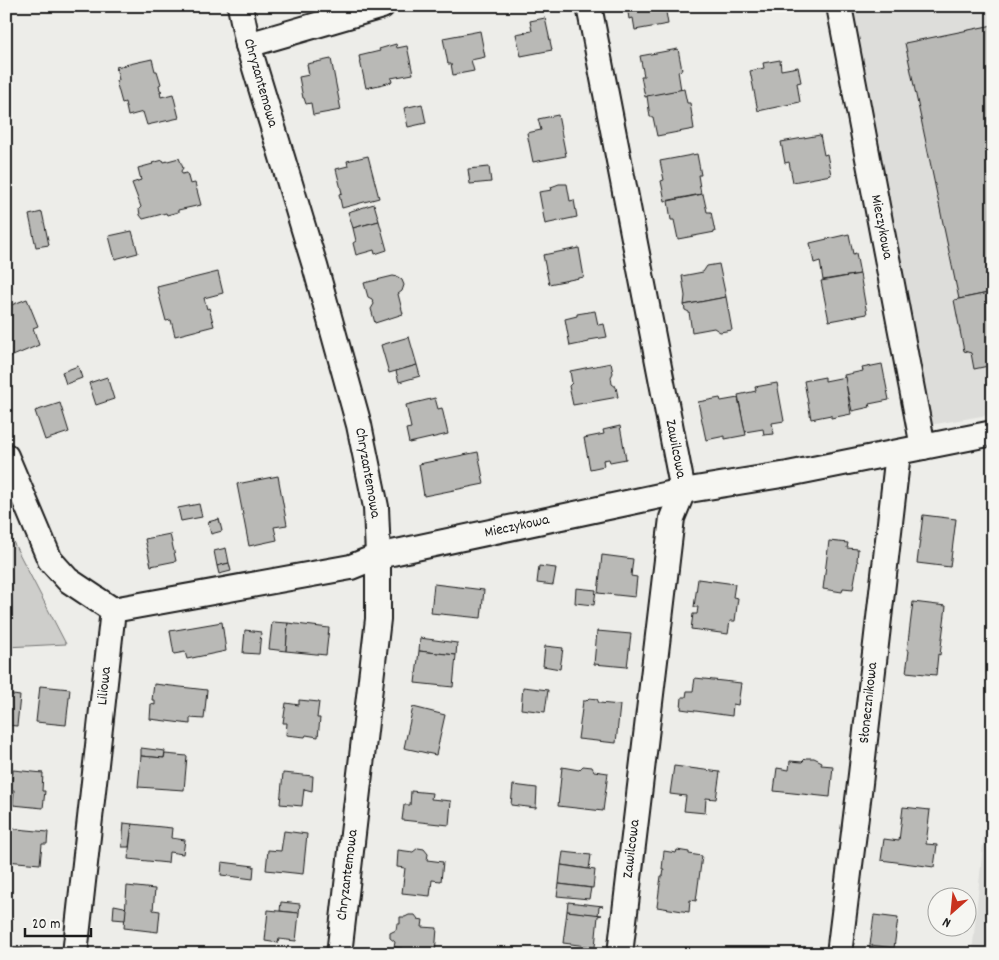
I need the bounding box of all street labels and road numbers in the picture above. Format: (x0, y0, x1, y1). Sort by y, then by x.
street label: Chryzantemowa (237, 36, 283, 131)
street label: Mieczykowa (864, 193, 898, 262)
street label: Zawilcowa (659, 418, 692, 481)
street label: Chryzantemowa (348, 426, 386, 521)
street label: Mieczykowa (483, 509, 552, 545)
street label: Słonecznikowa (854, 660, 884, 745)
street label: Liliowa (92, 665, 118, 706)
street label: Zawilcowa (617, 817, 647, 880)
street label: Chryzantemowa (332, 827, 365, 922)

